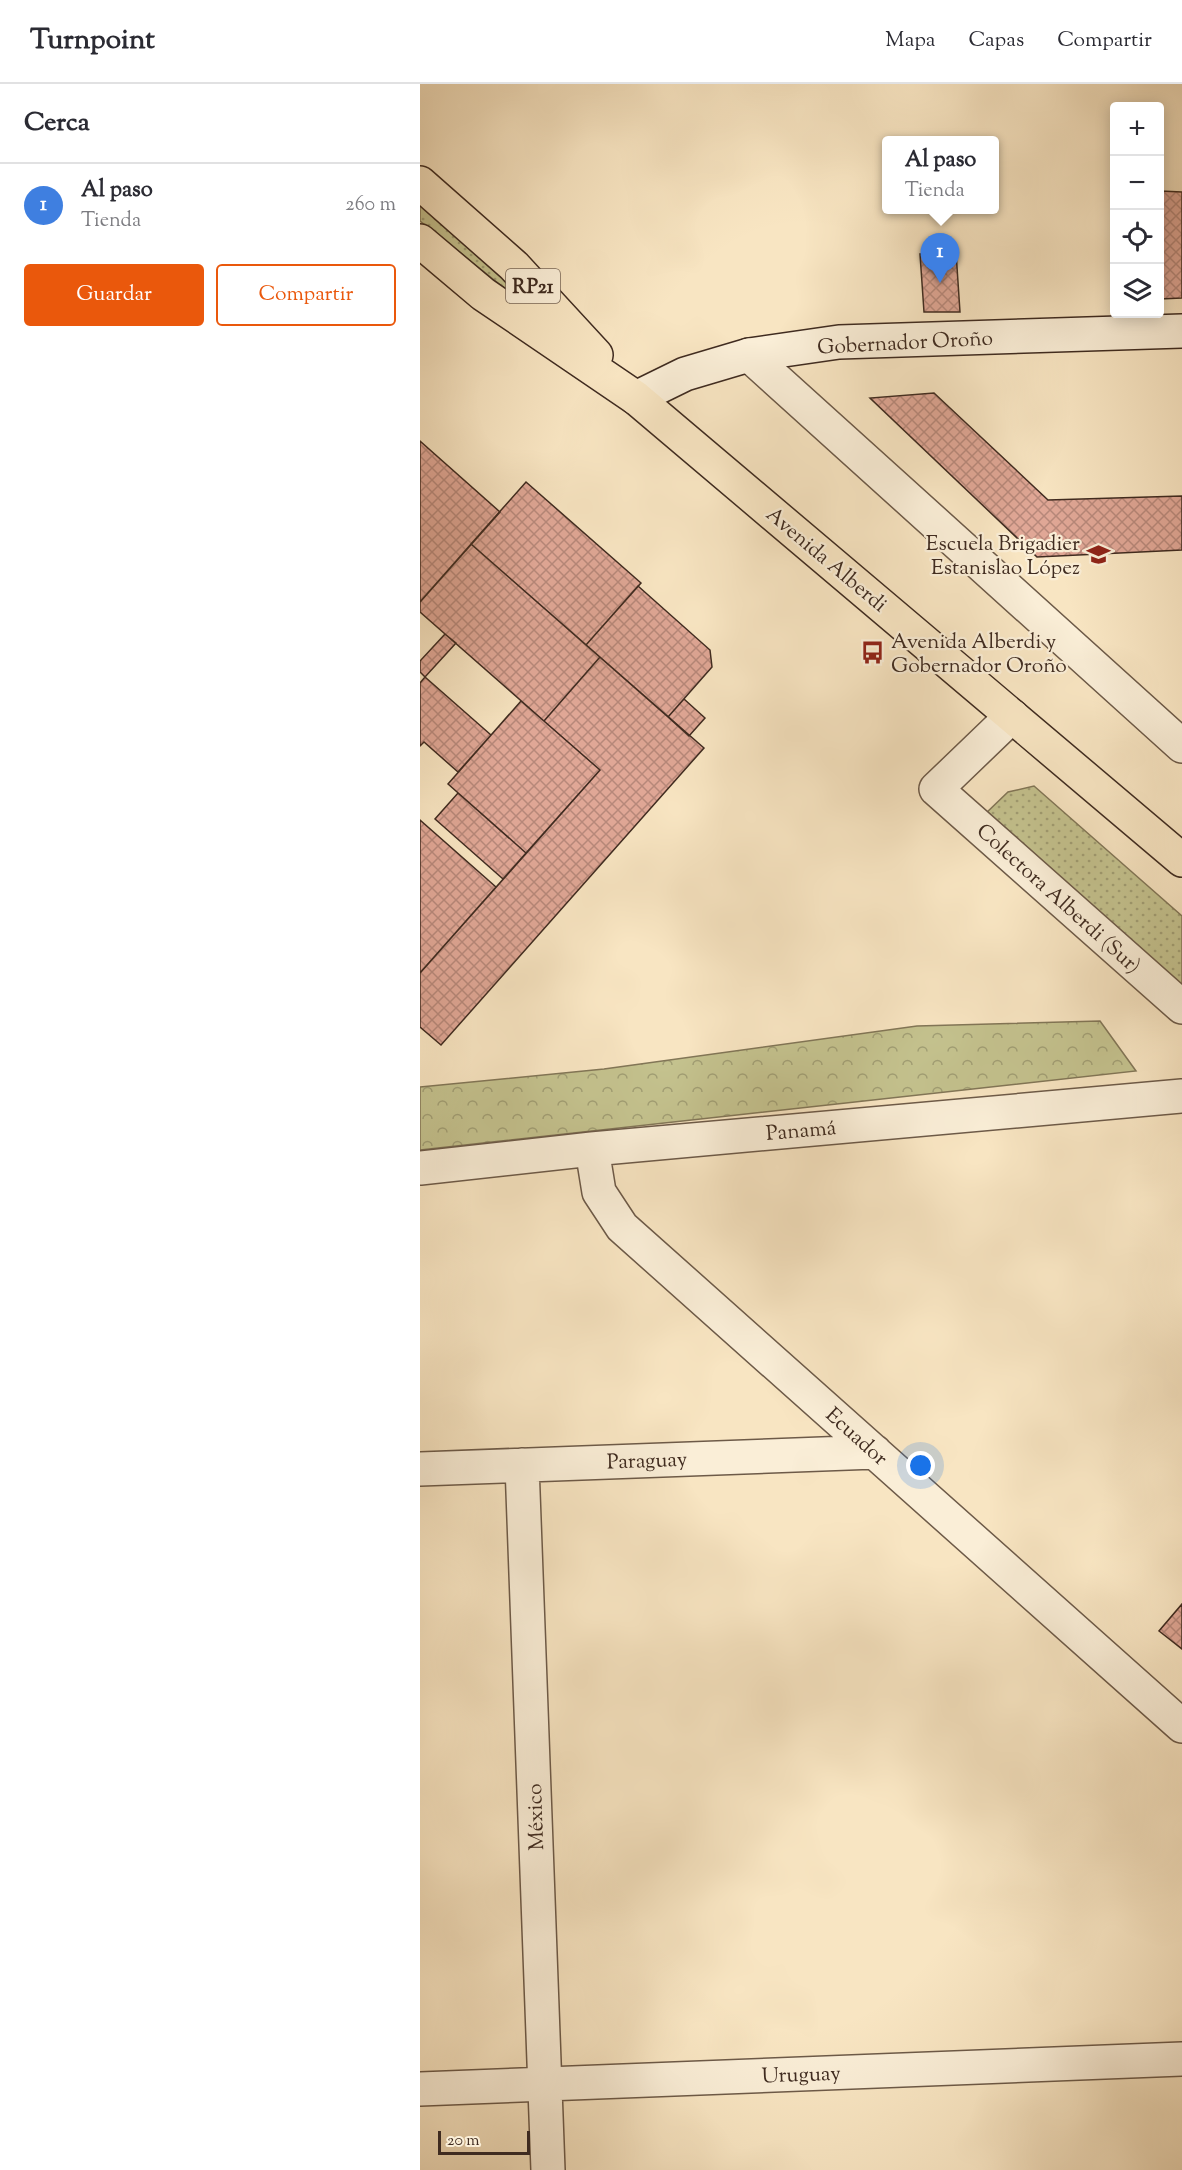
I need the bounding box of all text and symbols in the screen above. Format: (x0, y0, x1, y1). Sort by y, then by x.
text: Turnpoint (30, 21, 155, 61)
text: Mapa (885, 26, 935, 56)
text: Capas (968, 26, 1024, 56)
text: Compartir (1057, 26, 1152, 56)
map controls (1110, 102, 1164, 318)
button: + (1110, 102, 1164, 156)
text: Cerca (24, 105, 90, 142)
popup (882, 136, 999, 214)
text: Al paso (905, 145, 976, 177)
button: − (1110, 156, 1164, 210)
text: Al paso (81, 175, 153, 207)
text: Tienda (905, 177, 965, 206)
text: 1 (40, 191, 47, 220)
text: 260 m (345, 191, 396, 220)
text: Tienda (81, 207, 141, 236)
button: locate (1110, 210, 1164, 264)
pin: 1 (920, 234, 960, 283)
button: Guardar (24, 264, 204, 326)
button: Compartir (216, 264, 396, 326)
button: layers (1110, 264, 1164, 318)
road number: RP21 (506, 269, 560, 303)
street label: Gobernador Oroño (817, 324, 994, 364)
street label: Avenida Alberdi (758, 501, 893, 620)
place label: Escuela Brigadier Estanislao López (926, 530, 1080, 584)
school or university icon: Escuela Brigadier Estanislao López (1085, 542, 1111, 568)
place label: Avenida Alberdi y Gobernador Oroño (891, 628, 1067, 682)
bus stop icon: Avenida Alberdi y Gobernador Oroño (860, 640, 886, 666)
street label: Colectora Alberdi (Sur) (969, 817, 1147, 982)
street label: Panamá (765, 1114, 838, 1150)
street label: Ecuador (818, 1401, 894, 1474)
street label: Paraguay (606, 1446, 688, 1478)
your location (906, 1451, 935, 1480)
street label: México (521, 1783, 553, 1851)
street label: Uruguay (761, 2060, 842, 2092)
scale bar (438, 2128, 530, 2156)
text: 20 m (447, 2130, 480, 2153)

